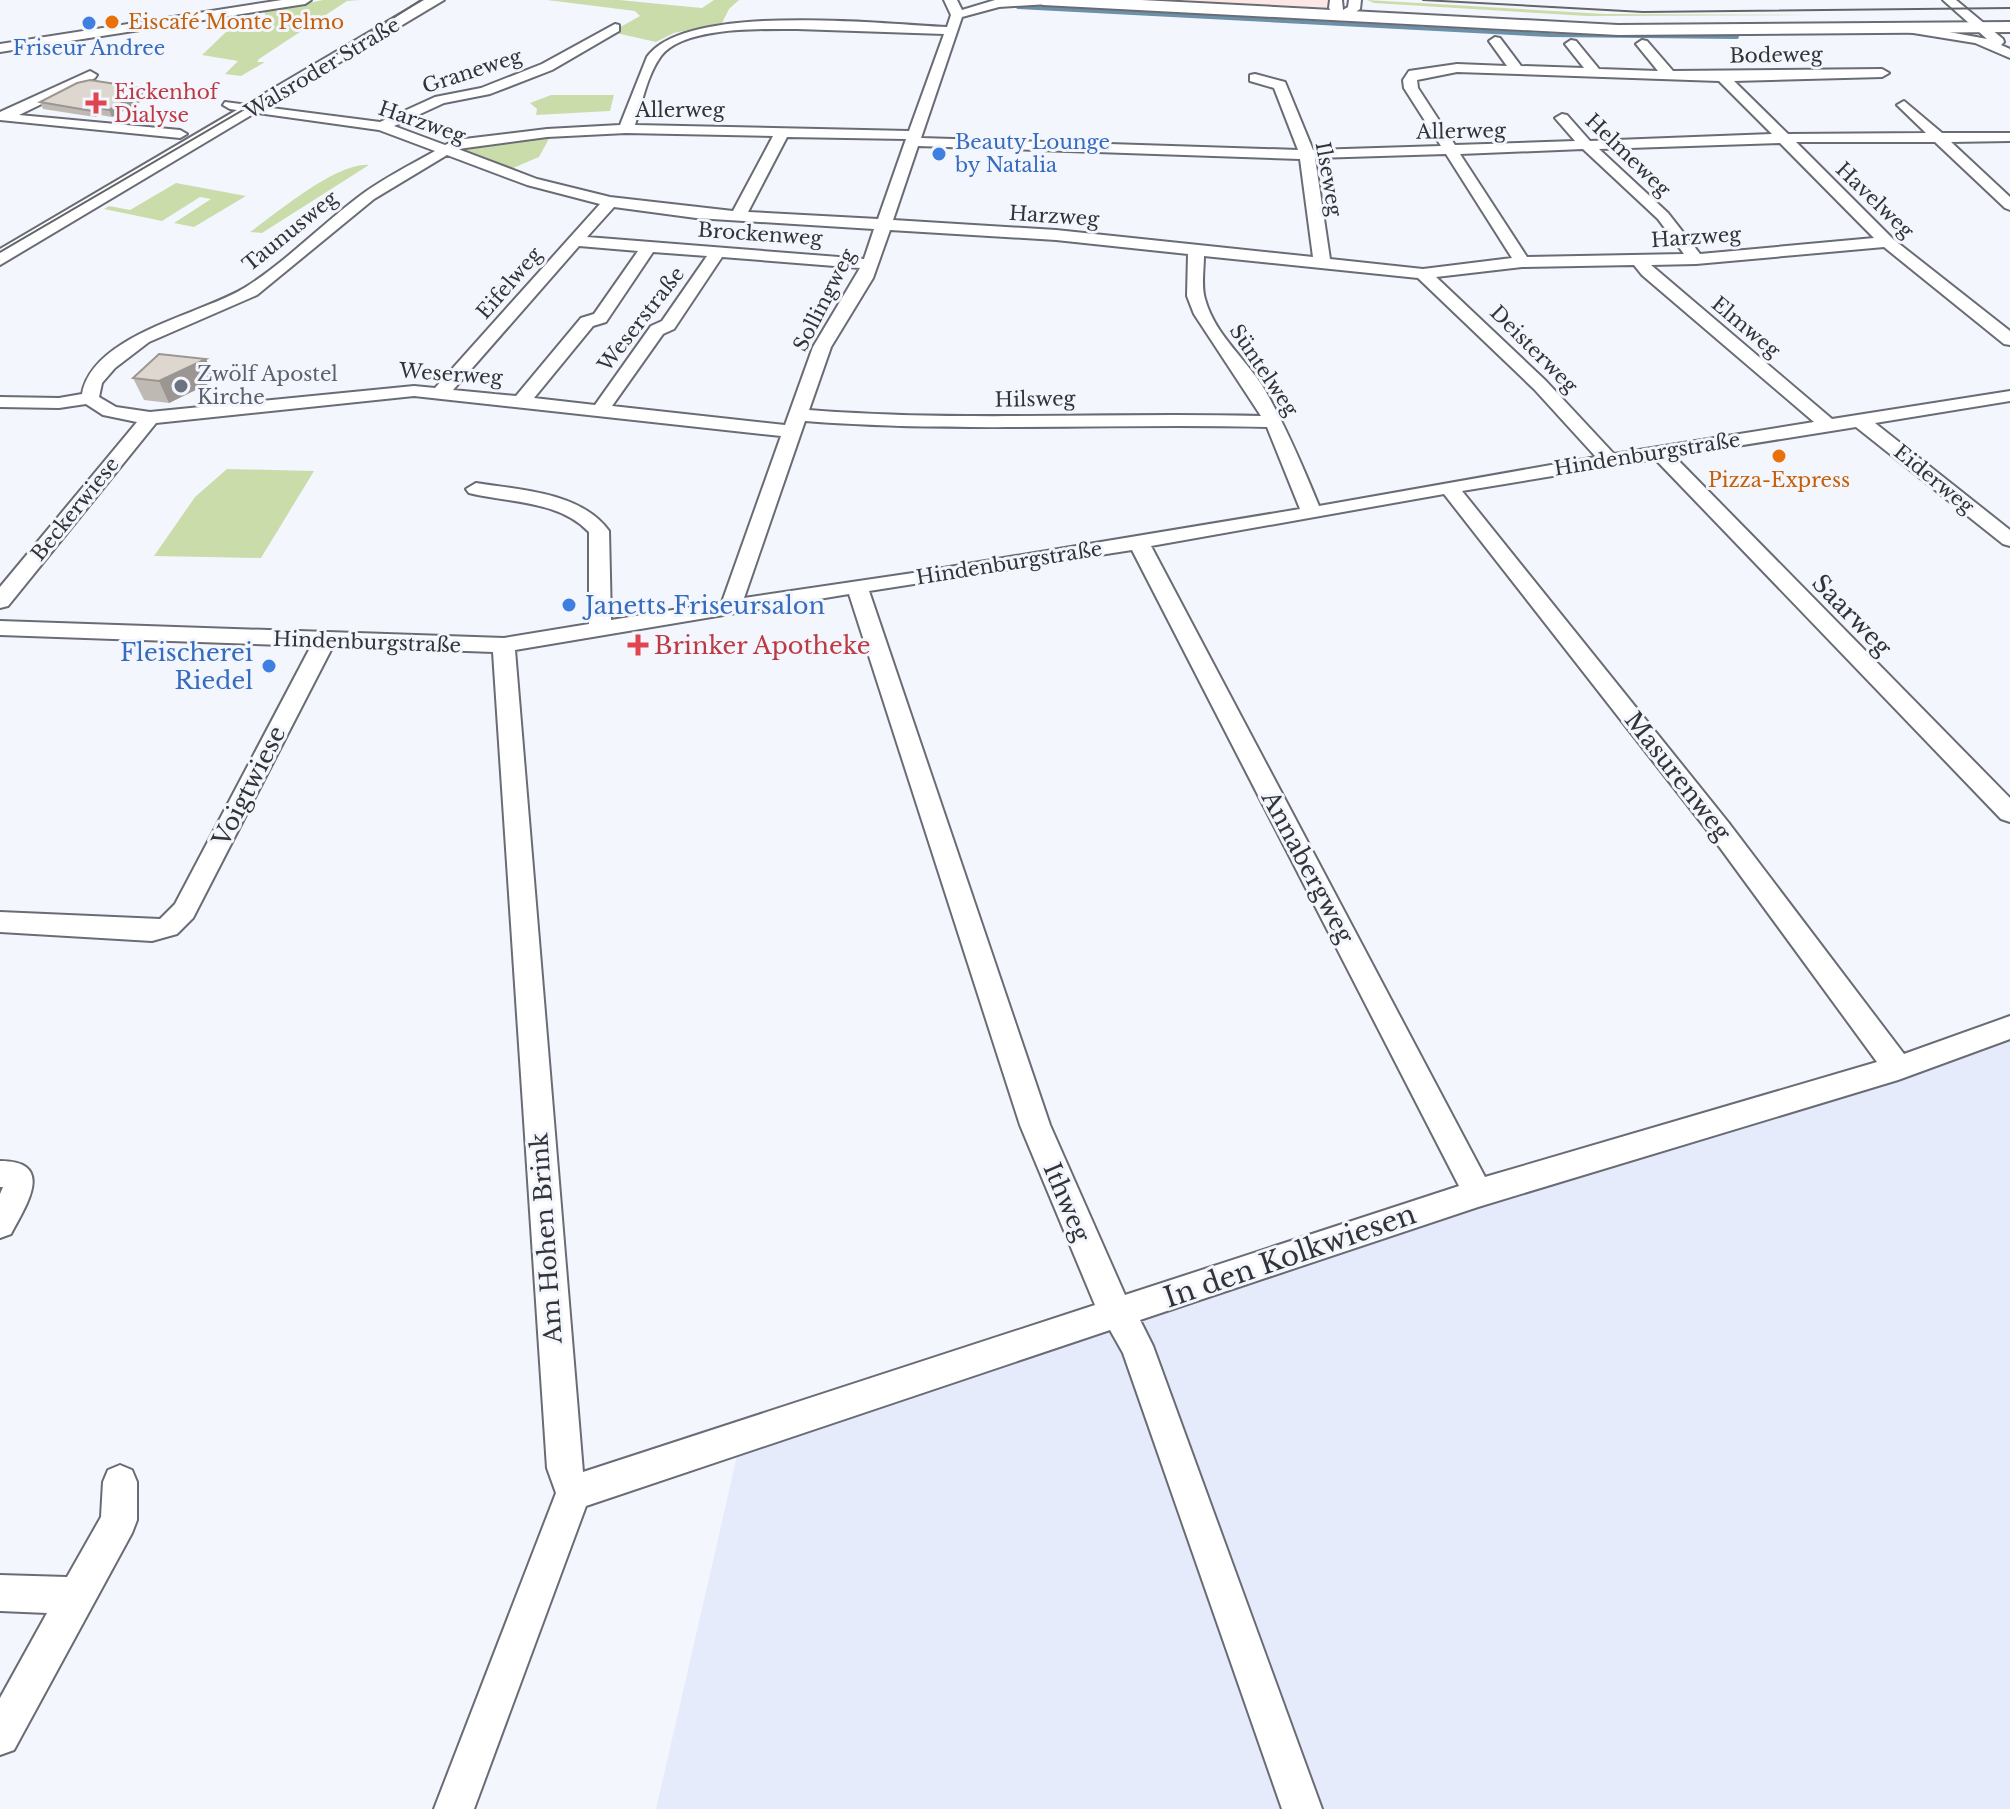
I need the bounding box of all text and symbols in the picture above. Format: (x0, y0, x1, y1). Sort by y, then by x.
place label: Eiscafé Monte Pelmo (128, 10, 344, 34)
street label: Walsroder Straße (239, 12, 404, 124)
marker: Eiscafé Monte Pelmo (103, 13, 121, 31)
marker: Friseur Andree (80, 14, 98, 32)
place label: Friseur Andree (13, 36, 165, 60)
street label: Bodeweg (1729, 42, 1824, 68)
street label: Graneweg (419, 43, 526, 98)
place label: Eickenhof Dialyse (114, 80, 221, 127)
marker: Eickenhof Dialyse (85, 92, 107, 114)
street label: Harzweg (375, 96, 470, 148)
street label: Allerweg (634, 98, 726, 122)
street label: Helmeweg (1581, 109, 1676, 202)
street label: Allerweg (1415, 118, 1507, 144)
place label: Beauty Lounge by Natalia (954, 130, 1110, 177)
street label: Ilseweg (1311, 140, 1348, 219)
marker: Beauty Lounge by Natalia (930, 145, 948, 163)
street label: Havelweg (1831, 157, 1920, 244)
street label: Taunusweg (238, 185, 343, 276)
street label: Harzweg (1008, 201, 1101, 231)
street label: Brockenweg (697, 218, 824, 250)
street label: Harzweg (1650, 222, 1743, 252)
street label: Eifelweg (471, 241, 547, 324)
street label: Sollingweg (788, 244, 861, 355)
street label: Weserstraße (592, 262, 689, 377)
street label: Elmweg (1707, 291, 1786, 363)
street label: Deisterweg (1485, 300, 1583, 398)
street label: Süntelweg (1225, 320, 1304, 421)
street label: Weserweg (397, 358, 505, 390)
place label: Zwölf Apostel Kirche (197, 362, 338, 409)
marker: Zwölf Apostel Kirche (172, 377, 190, 395)
street label: Hilsweg (994, 386, 1077, 412)
street label: Hindenburgstraße (1552, 427, 1742, 481)
street label: Eiderweg (1889, 439, 1980, 519)
marker: Pizza-Express (1770, 447, 1788, 465)
street label: Beckerwiese (26, 453, 124, 565)
place label: Pizza-Express (1708, 468, 1850, 492)
street label: Hindenburgstraße (914, 536, 1104, 590)
street label: Saarweg (1806, 568, 1898, 662)
place label: Janetts Friseursalon (582, 591, 825, 620)
marker: Janetts Friseursalon (560, 596, 578, 614)
street label: Hindenburgstraße (273, 627, 461, 657)
place label: Brinker Apotheke (654, 631, 870, 660)
marker: Brinker Apotheke (629, 636, 647, 654)
place label: Fleischerei Riedel (120, 638, 253, 695)
marker: Fleischerei Riedel (260, 657, 278, 675)
street label: Masurenweg (1619, 706, 1738, 847)
street label: Voigtwiese (206, 721, 292, 852)
street label: Annabergweg (1255, 785, 1361, 949)
street label: Am Hohen Brink (524, 1131, 568, 1345)
street label: Ithweg (1037, 1158, 1097, 1246)
street label: In den Kolkwiesen (1159, 1196, 1421, 1316)

